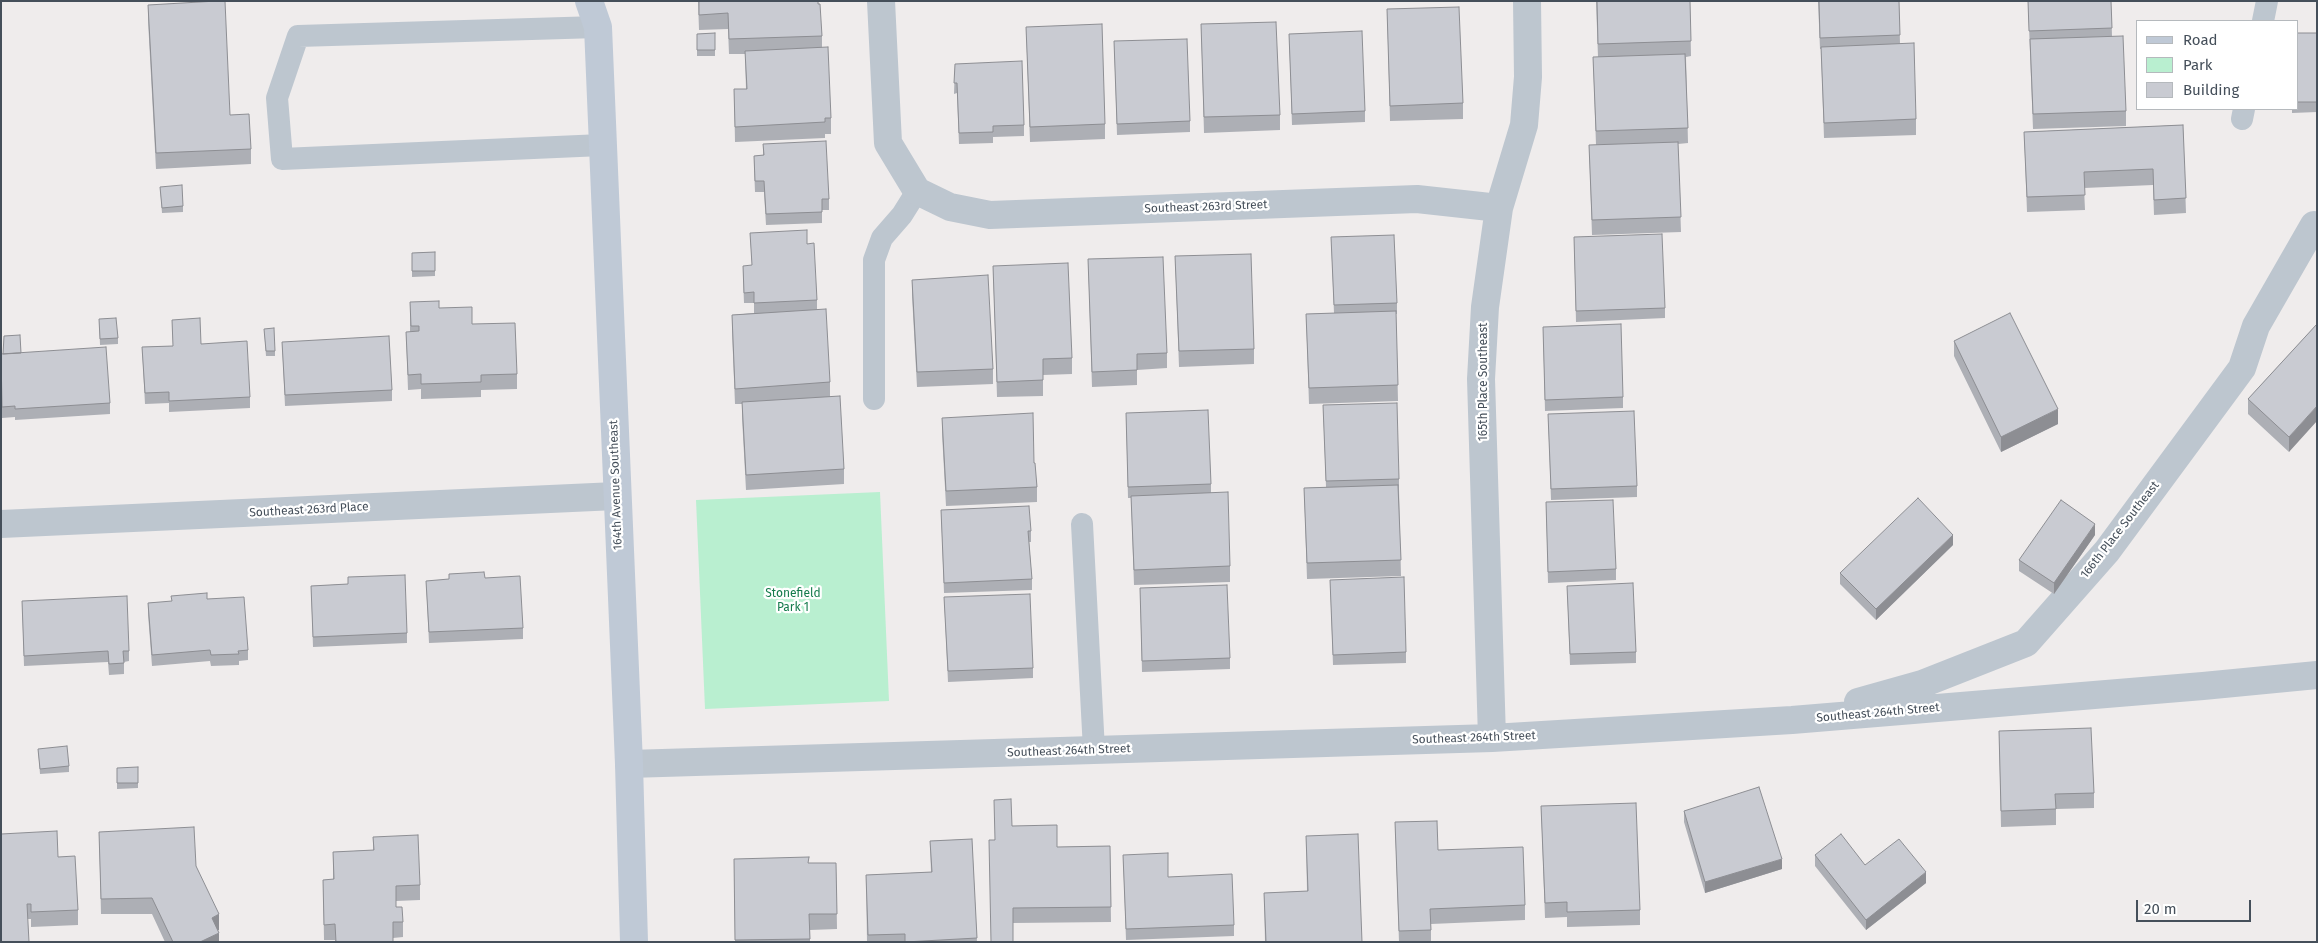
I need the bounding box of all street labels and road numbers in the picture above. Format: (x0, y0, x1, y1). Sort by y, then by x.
street label: Southeast 263rd Street (1144, 198, 1268, 216)
street label: 165th Place Southeast (1477, 323, 1491, 441)
street label: 164th Avenue Southeast (607, 420, 625, 550)
street label: 166th Place Southeast (2078, 479, 2162, 581)
street label: Southeast 263rd Place (249, 500, 369, 520)
street label: Southeast 264th Street (1816, 700, 1940, 726)
street label: Southeast 264th Street (1412, 729, 1536, 747)
street label: Southeast 264th Street (1007, 742, 1131, 760)

